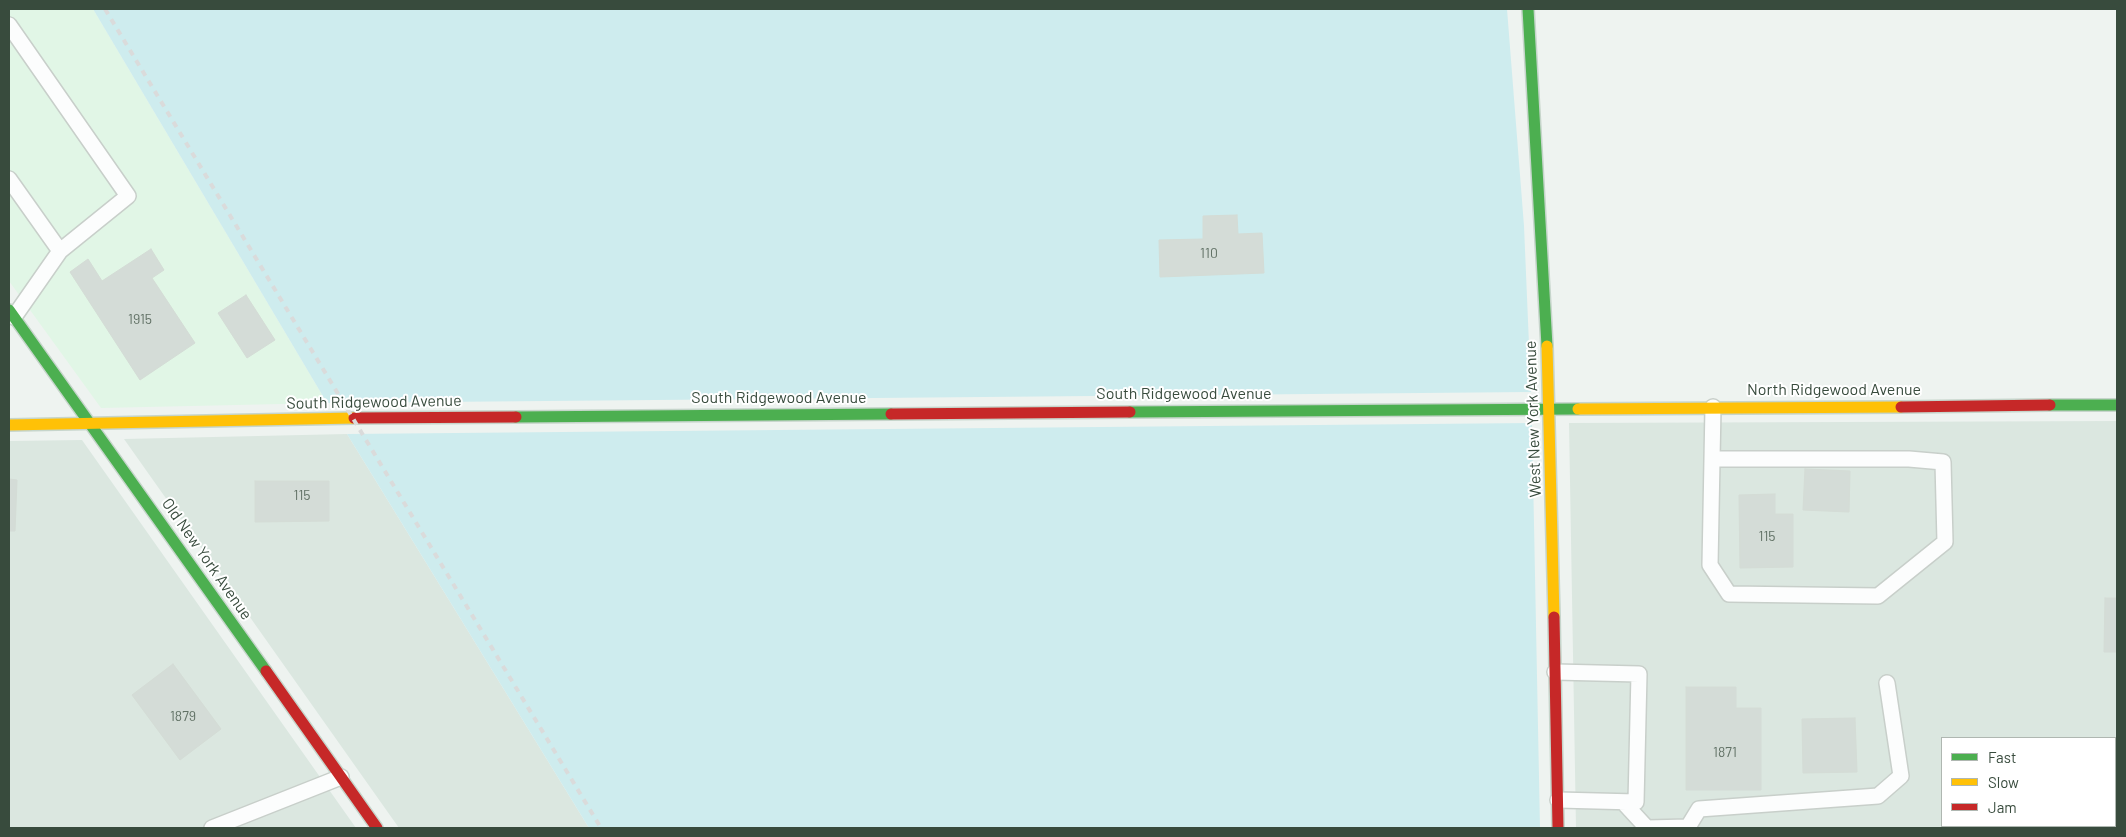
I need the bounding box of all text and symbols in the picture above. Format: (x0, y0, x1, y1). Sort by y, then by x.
house number: 110 (1200, 245, 1218, 261)
house number: 1915 (128, 311, 152, 327)
street label: West New York Avenue (1521, 340, 1545, 498)
street label: North Ridgewood Avenue (1747, 380, 1921, 400)
street label: South Ridgewood Avenue (1096, 384, 1272, 404)
street label: South Ridgewood Avenue (691, 388, 867, 408)
street label: South Ridgewood Avenue (286, 391, 462, 413)
house number: 115 (293, 487, 311, 503)
street label: Old New York Avenue (158, 494, 256, 624)
house number: 115 (1758, 528, 1776, 544)
house number: 1879 (170, 708, 196, 724)
legend (1941, 737, 2116, 827)
house number: 1871 (1713, 744, 1737, 760)
text: Fast (1988, 748, 2016, 766)
text: Slow (1988, 773, 2019, 791)
text: Jam (1988, 798, 2017, 816)

